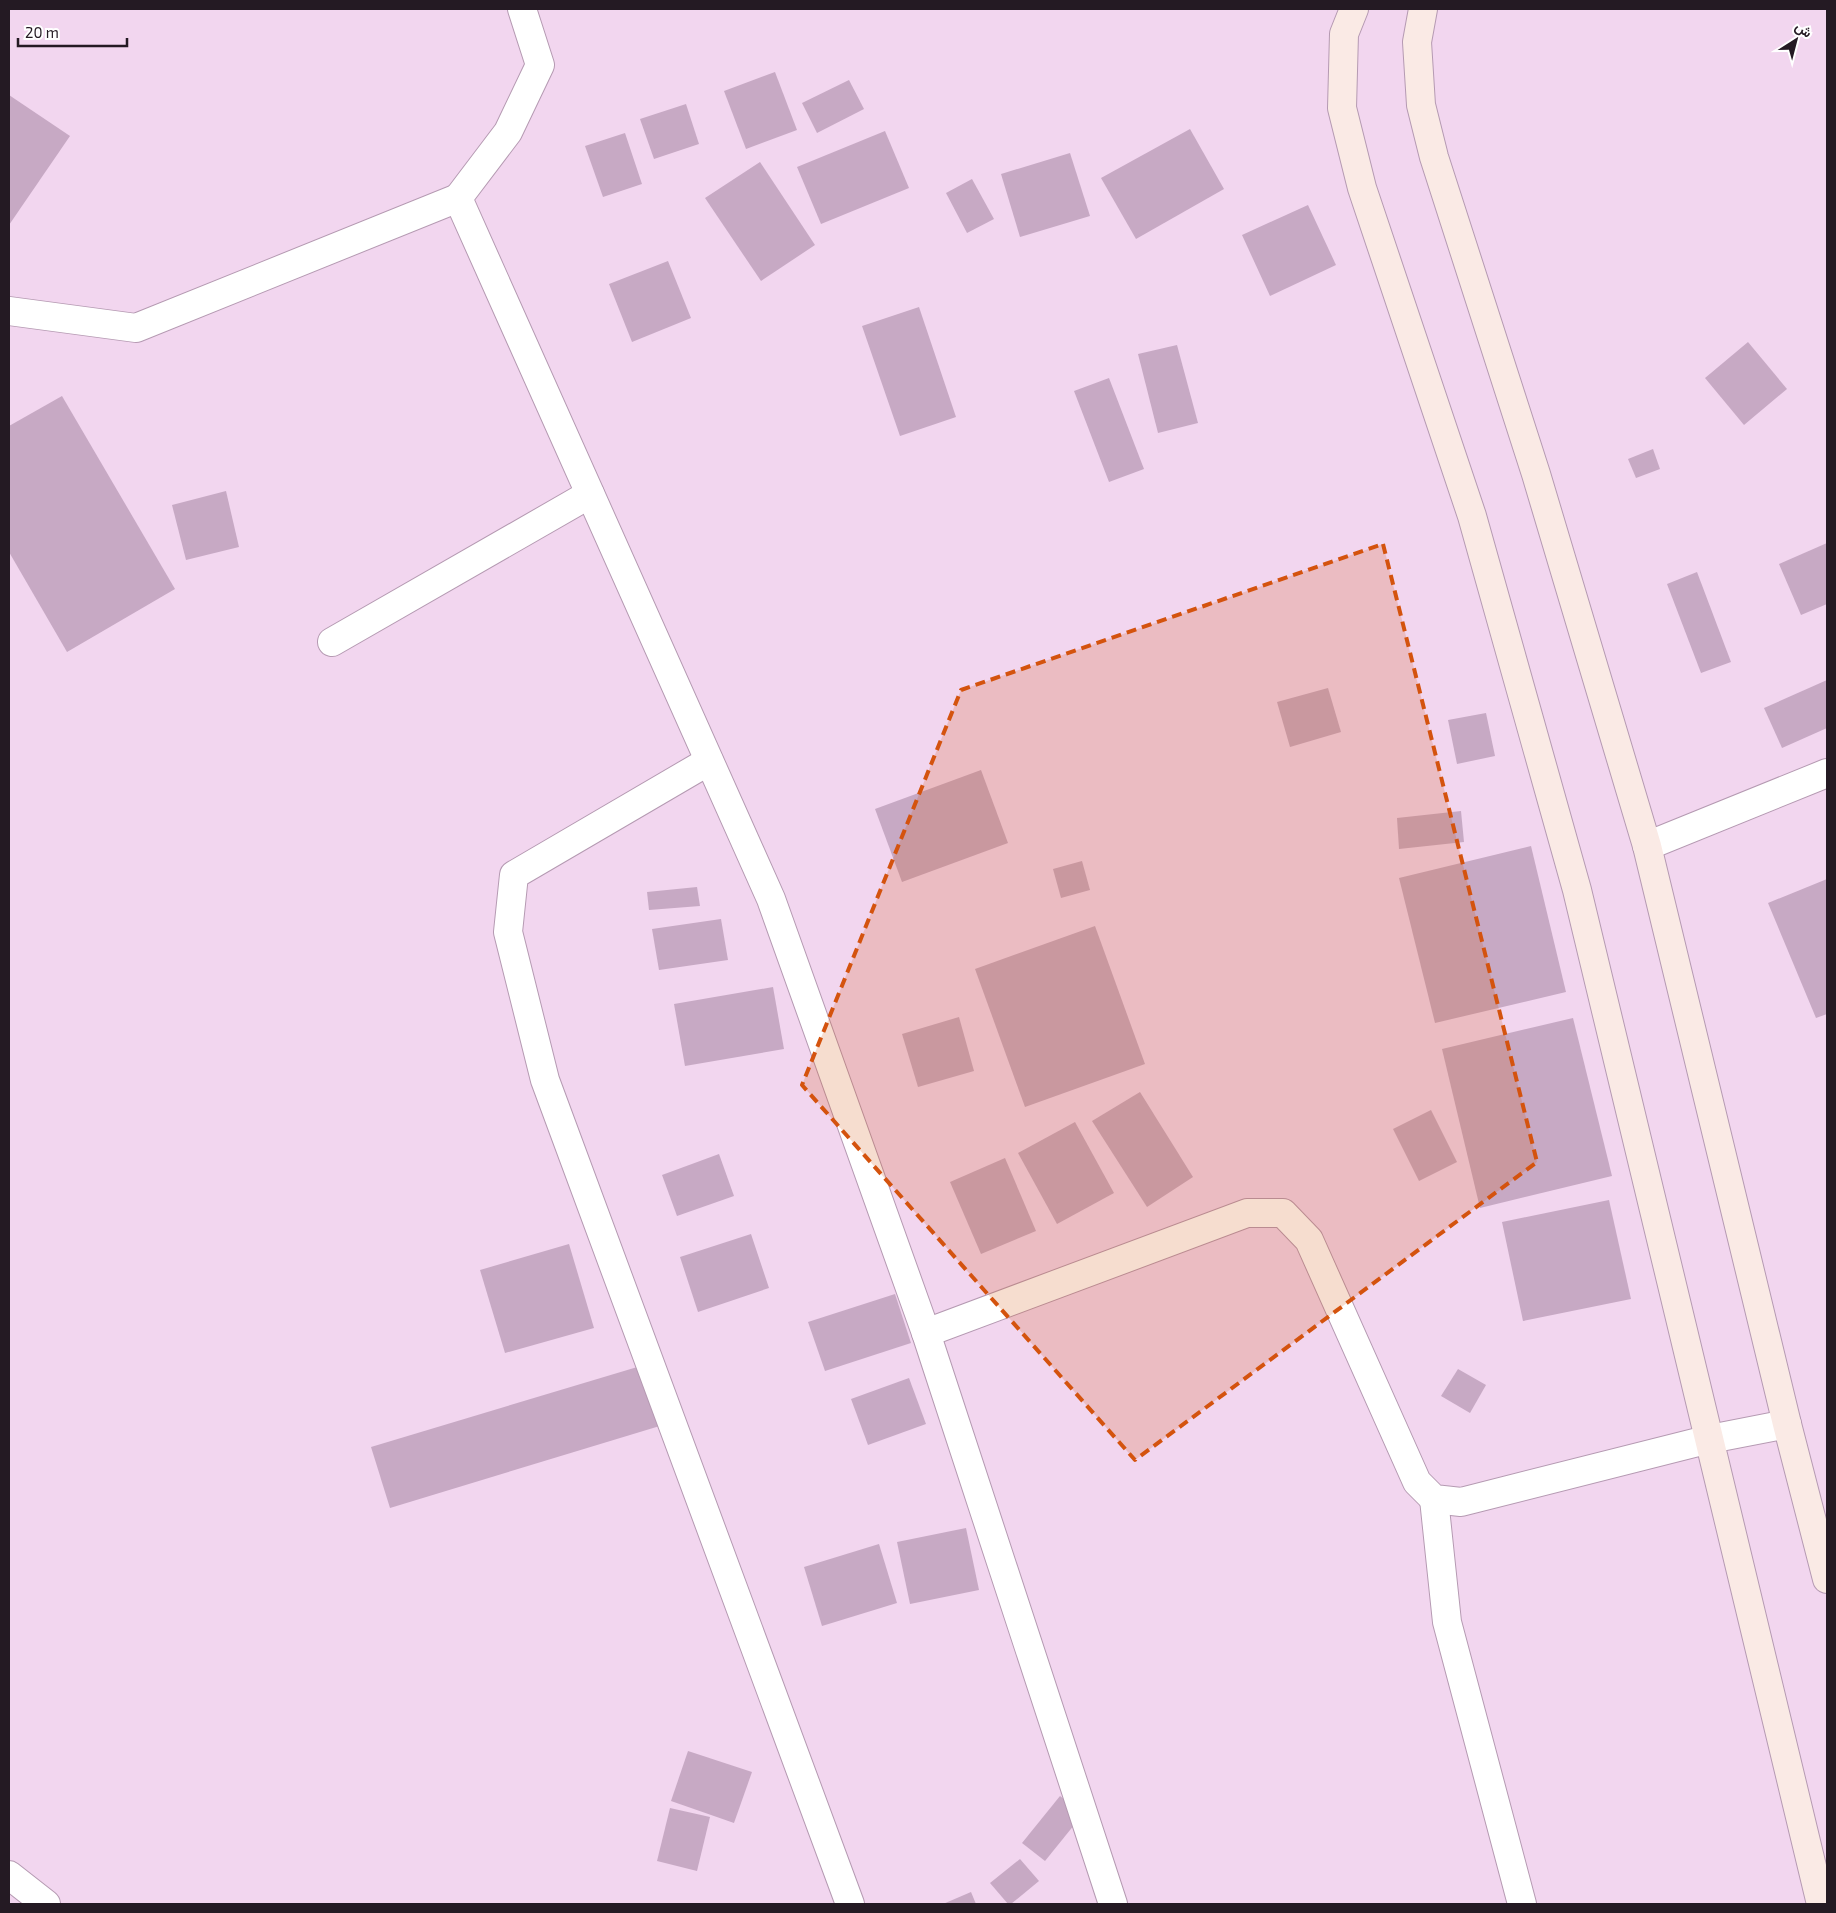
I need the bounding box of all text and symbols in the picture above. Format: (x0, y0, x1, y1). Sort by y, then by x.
scale bar (18, 15, 126, 47)
north arrow (1771, 15, 1821, 65)
text: ش (1792, 17, 1816, 42)
text: 20 m (25, 23, 59, 41)

